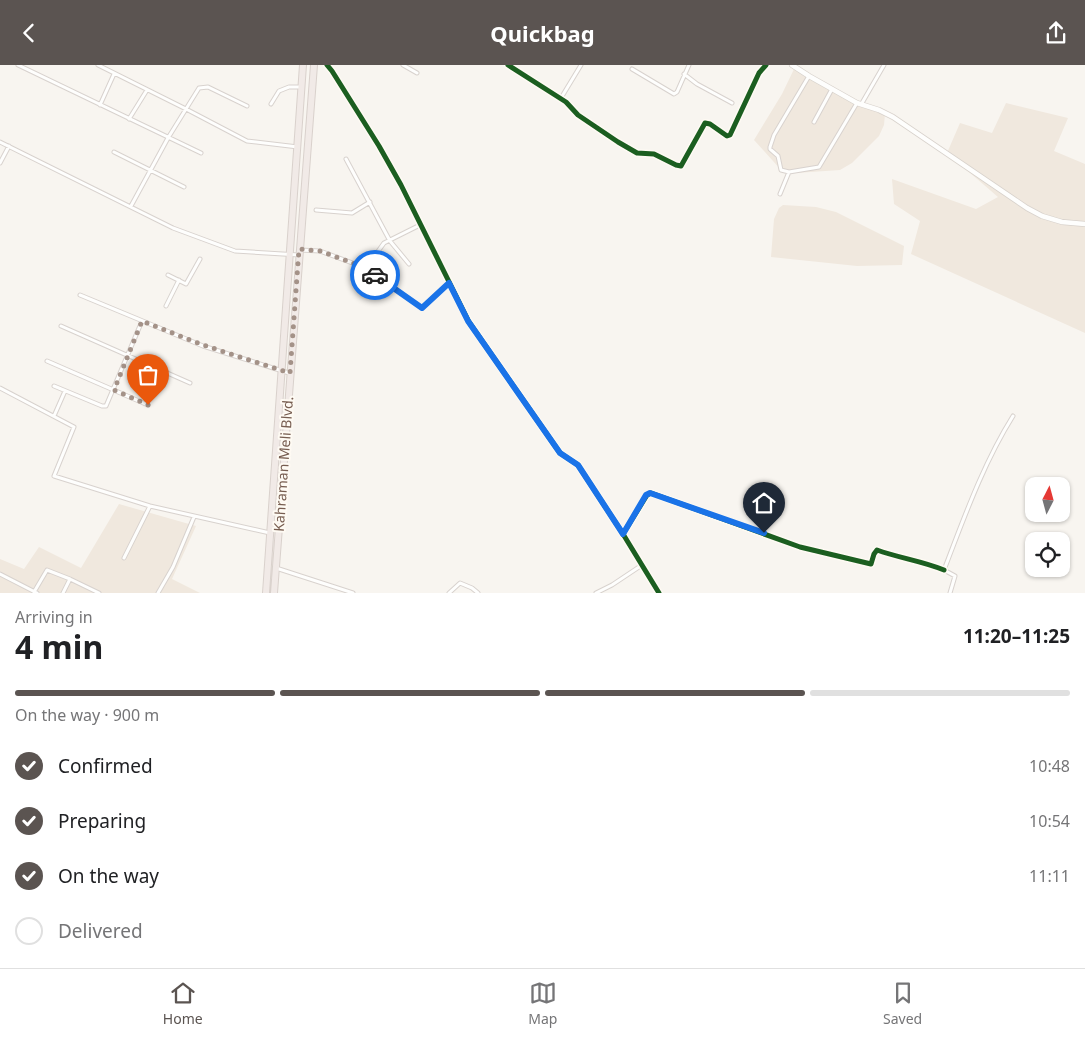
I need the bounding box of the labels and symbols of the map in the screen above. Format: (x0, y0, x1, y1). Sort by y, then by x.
courier (350, 250, 400, 300)
pin (127, 354, 169, 405)
street label: Kahraman Meli Blvd. (269, 396, 297, 532)
north arrow (1025, 477, 1070, 523)
pin (743, 482, 785, 533)

